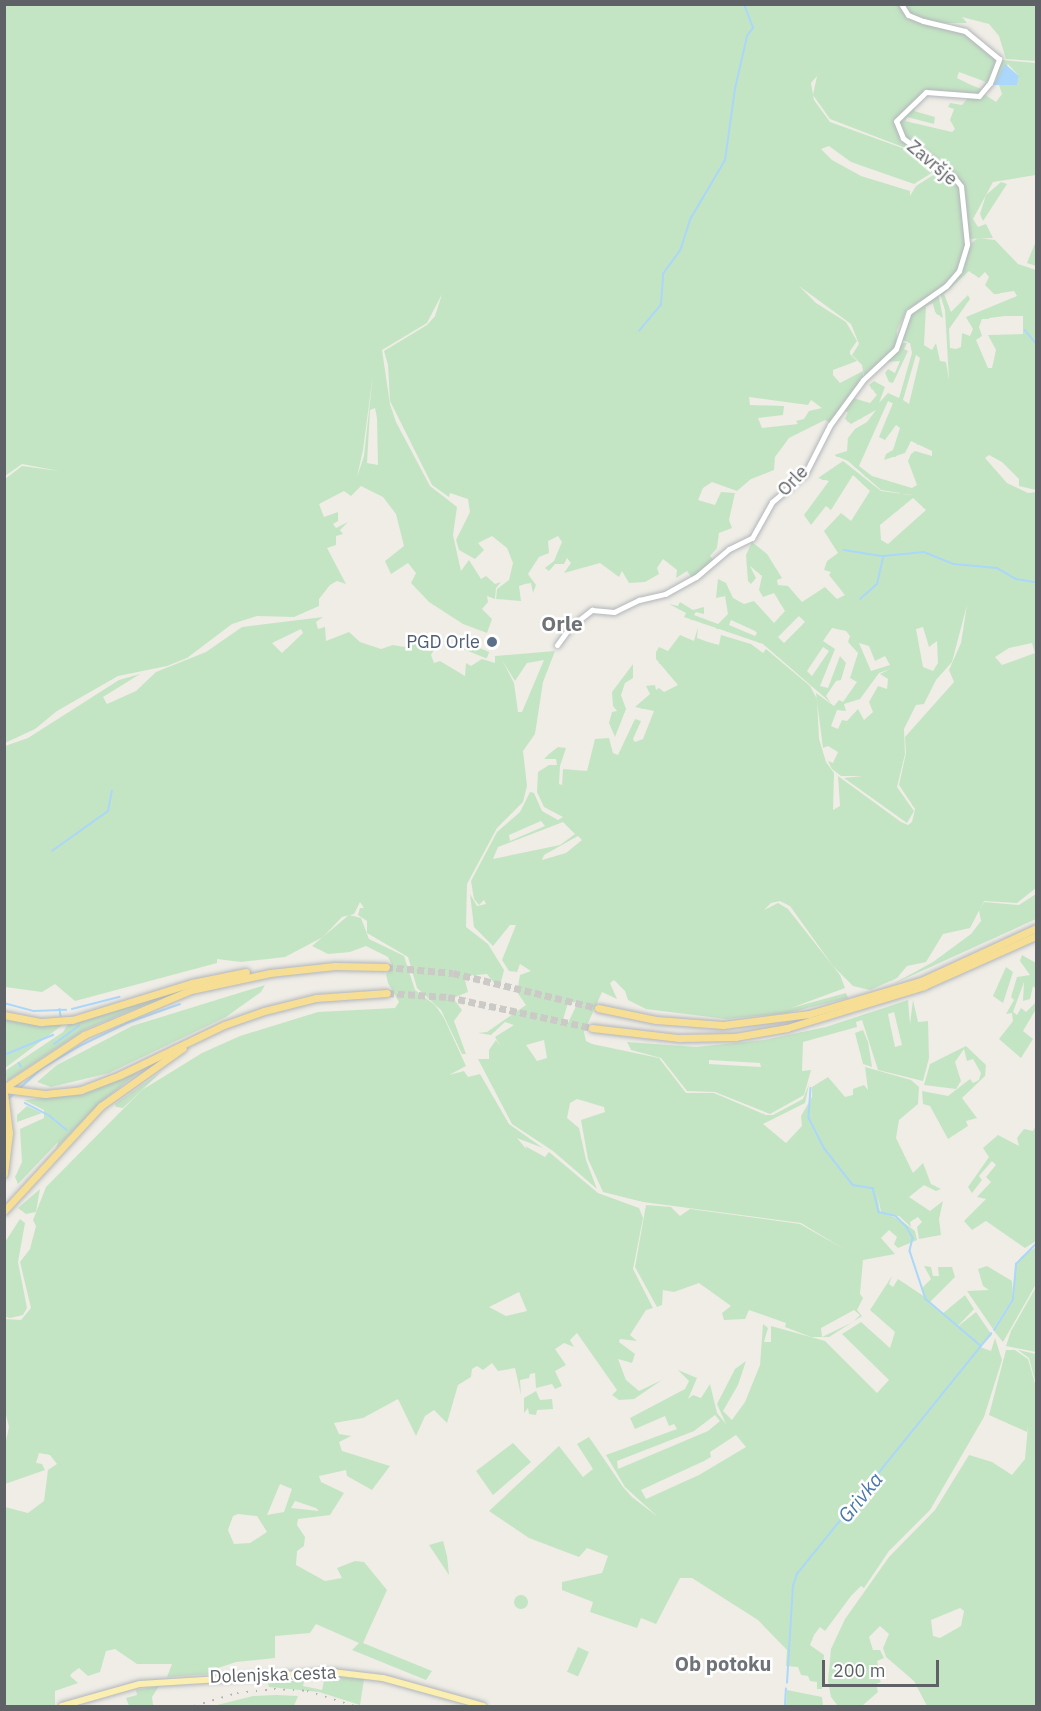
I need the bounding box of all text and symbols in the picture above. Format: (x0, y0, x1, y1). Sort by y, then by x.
street label: Završje (903, 136, 961, 190)
street label: Orle (773, 461, 813, 501)
district label: Orle (541, 610, 583, 636)
place label: PGD Orle (406, 631, 480, 653)
marker: PGD Orle (485, 635, 499, 649)
water label: Grivka (833, 1467, 887, 1527)
scale bar (825, 1648, 942, 1686)
district label: Ob potoku (675, 1651, 771, 1675)
text: 200 m (833, 1659, 885, 1682)
street label: Dolenjska cesta (209, 1662, 337, 1688)

